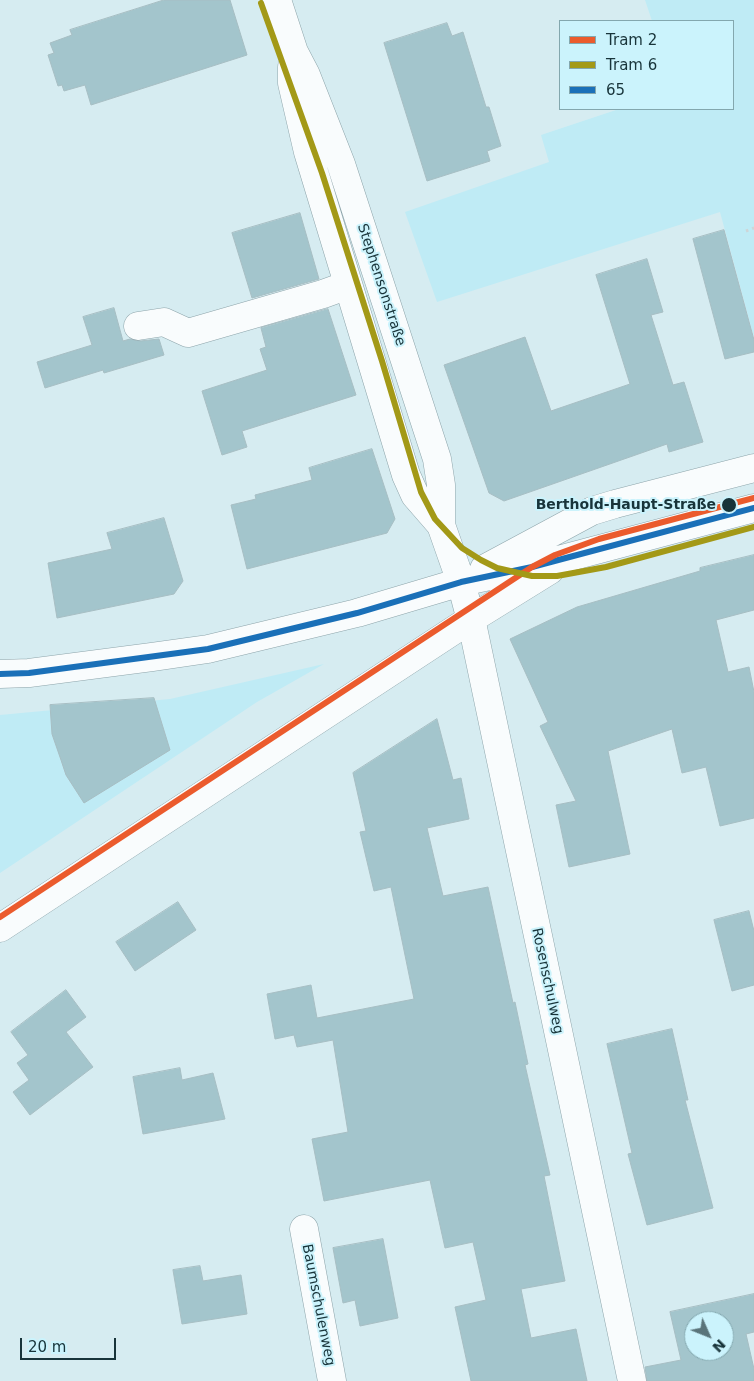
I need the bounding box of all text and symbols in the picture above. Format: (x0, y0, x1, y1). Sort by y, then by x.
legend (559, 20, 734, 110)
text: Tram 2 (606, 31, 657, 49)
text: Tram 6 (606, 56, 657, 74)
text: 65 (606, 81, 625, 99)
street label: Stephensonstraße (353, 222, 409, 348)
marker: Berthold-Haupt-Straße (720, 496, 738, 514)
place label: Berthold-Haupt-Straße (536, 497, 716, 513)
street label: Rosenschulweg (528, 926, 566, 1036)
street label: Baumschulenweg (298, 1243, 338, 1367)
north arrow (684, 1311, 734, 1361)
scale bar (22, 1328, 119, 1360)
text: N (709, 1336, 729, 1355)
text: 20 m (28, 1338, 66, 1356)

